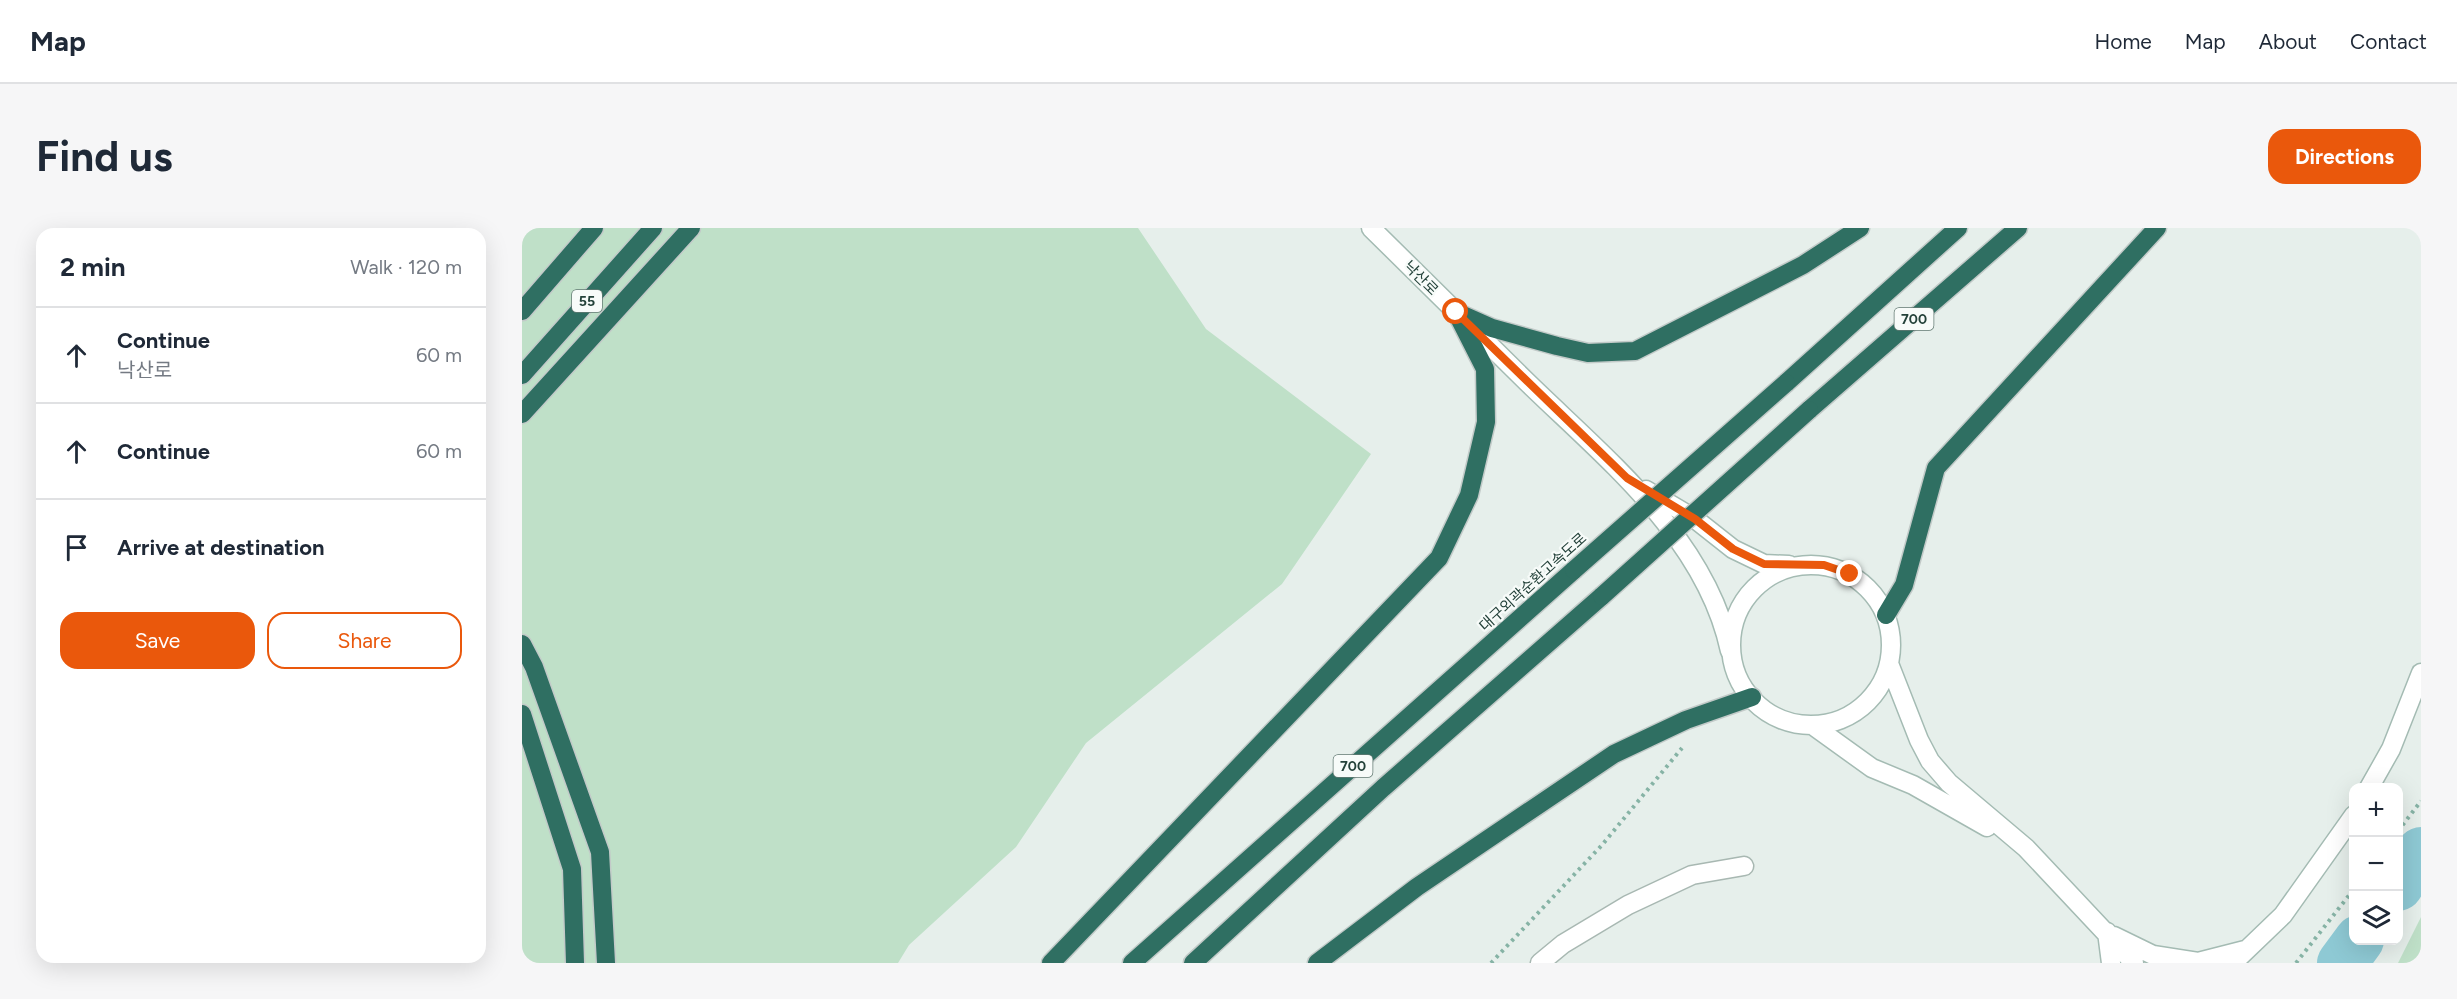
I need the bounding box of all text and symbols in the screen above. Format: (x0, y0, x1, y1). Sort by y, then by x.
text: Map (30, 24, 86, 58)
text: Home (2095, 29, 2152, 54)
text: Map (2185, 29, 2226, 54)
text: About (2259, 29, 2317, 54)
text: Contact (2350, 29, 2427, 54)
button: Directions (2268, 129, 2421, 184)
text: Find us (36, 131, 173, 182)
text: 2 min (60, 251, 126, 283)
text: Walk · 120 m (350, 255, 462, 279)
street label: 낙산로 (1400, 257, 1442, 299)
road number: 55 (572, 290, 602, 312)
route start (1442, 298, 1468, 324)
road number: 700 (1894, 308, 1934, 330)
text: Continue (117, 327, 210, 354)
icon: ahead (60, 339, 93, 372)
text: 60 m (416, 343, 462, 367)
text: 낙산로 (117, 358, 172, 382)
icon: ahead (60, 435, 93, 468)
text: Continue (117, 438, 210, 465)
text: 60 m (416, 439, 462, 463)
street label: 대구외곽순환고속도로 (1476, 529, 1590, 635)
icon: arrive (60, 531, 93, 564)
text: Arrive at destination (117, 534, 325, 561)
route end (1836, 560, 1862, 586)
button: Save (60, 612, 255, 669)
button: Share (267, 612, 462, 669)
road number: 700 (1334, 755, 1372, 777)
map controls (2349, 783, 2403, 945)
button: + (2349, 783, 2403, 837)
button: − (2349, 837, 2403, 891)
button: layers (2349, 891, 2403, 945)

